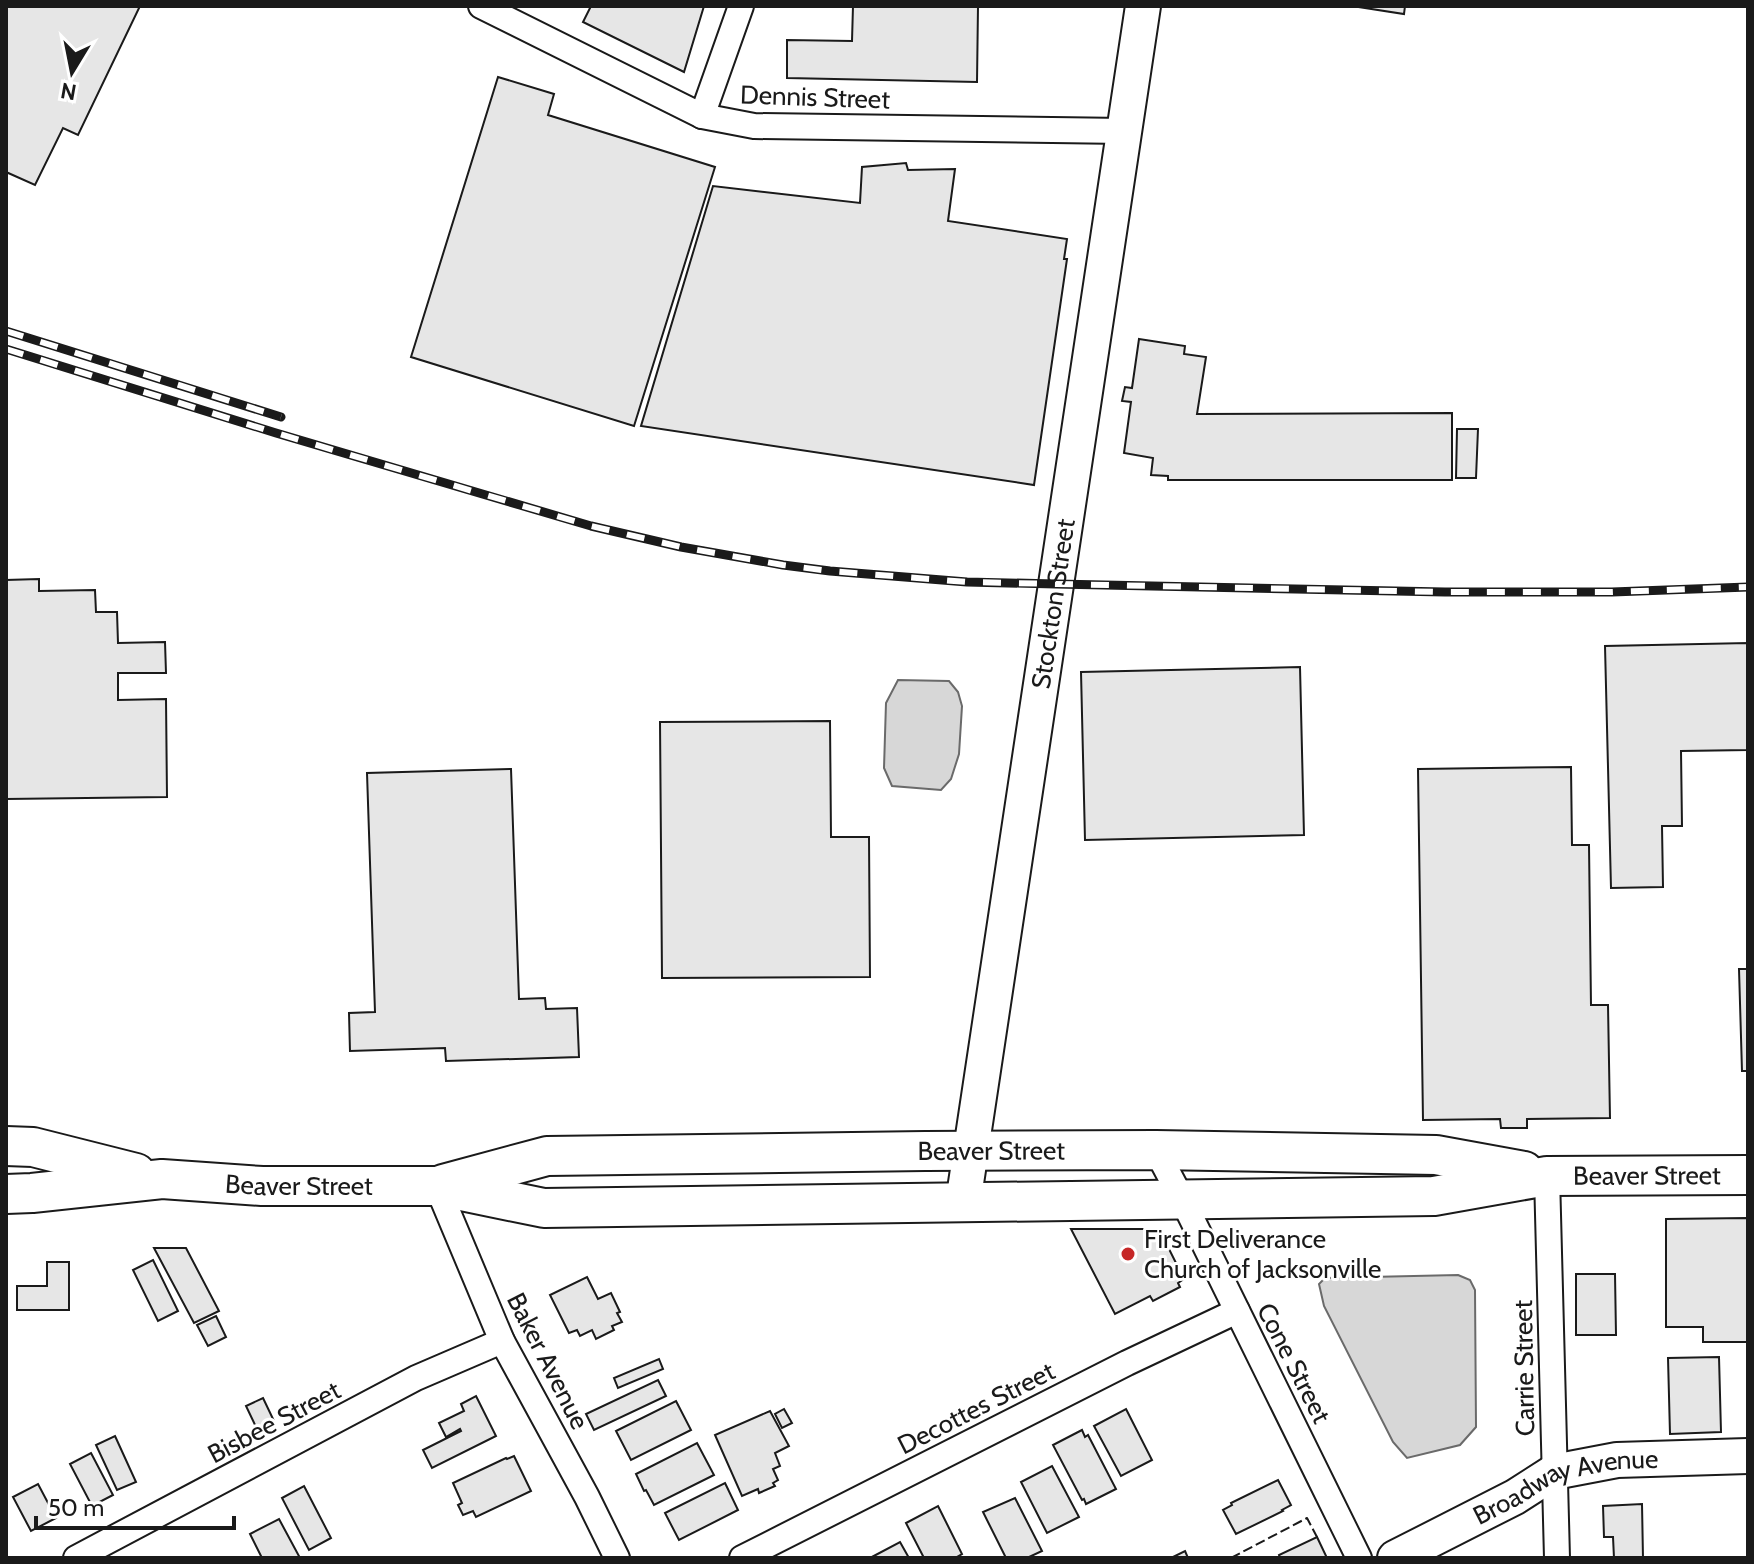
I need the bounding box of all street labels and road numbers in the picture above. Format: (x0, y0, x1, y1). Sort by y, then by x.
street label: Dennis Street (739, 78, 891, 116)
street label: Stockton Street (1025, 516, 1082, 691)
street label: Beaver Street (917, 1134, 1065, 1167)
street label: Beaver Street (1573, 1159, 1721, 1192)
street label: Beaver Street (224, 1167, 373, 1202)
street label: Baker Avenue (500, 1287, 596, 1435)
street label: Cone Street (1250, 1298, 1338, 1429)
street label: Carrie Street (1507, 1299, 1541, 1436)
street label: Decottes Street (892, 1355, 1060, 1461)
street label: Bisbee Street (202, 1374, 346, 1470)
street label: Broadway Avenue (1468, 1443, 1659, 1532)

